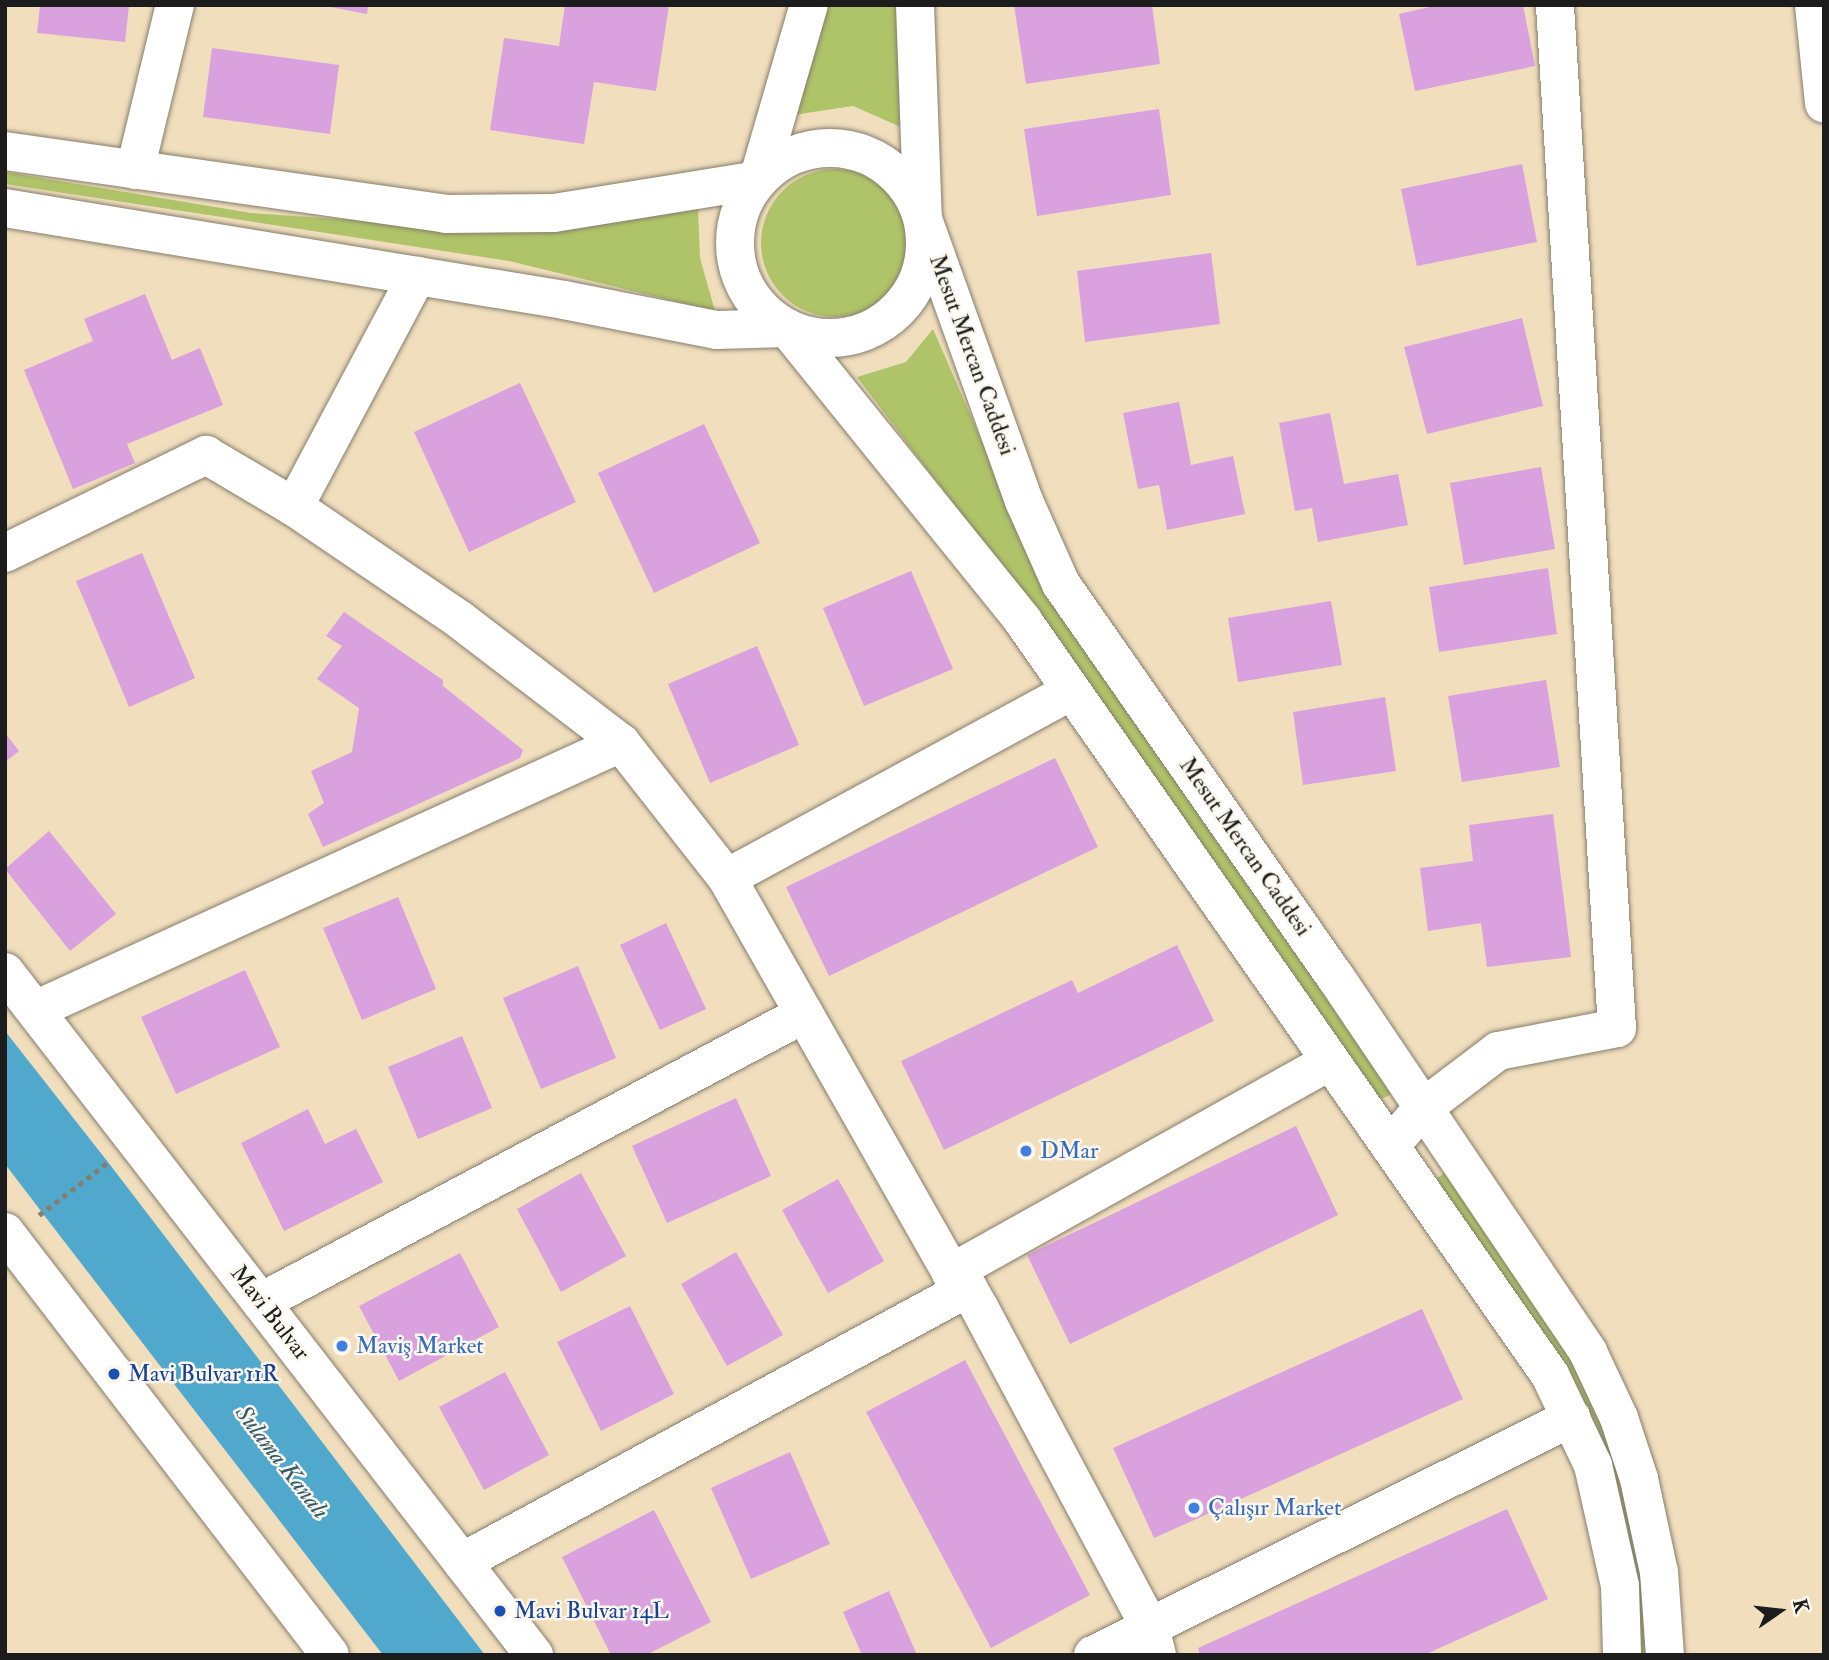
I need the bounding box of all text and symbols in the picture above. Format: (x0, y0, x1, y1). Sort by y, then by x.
street label: Mesut Mercan Caddesi (923, 251, 1021, 459)
street label: Mesut Mercan Caddesi (1173, 753, 1317, 941)
place label: DMar (1040, 1137, 1099, 1165)
marker: DMar (1018, 1143, 1034, 1159)
street label: Mavi Bulvar (224, 1260, 316, 1366)
place label: Maviş Market (356, 1332, 484, 1360)
marker: Maviş Market (334, 1338, 350, 1354)
place label: Mavi Bulvar 11R (128, 1360, 278, 1388)
marker: Mavi Bulvar 11R (106, 1366, 122, 1382)
water label: Sulama Kanalı (229, 1400, 335, 1524)
place label: Çalışır Market (1208, 1494, 1341, 1522)
marker: Çalışır Market (1186, 1500, 1202, 1516)
north arrow (1745, 1576, 1815, 1646)
place label: Mavi Bulvar 14L (514, 1597, 669, 1625)
text: K (1787, 1597, 1814, 1615)
marker: Mavi Bulvar 14L (492, 1603, 508, 1619)

